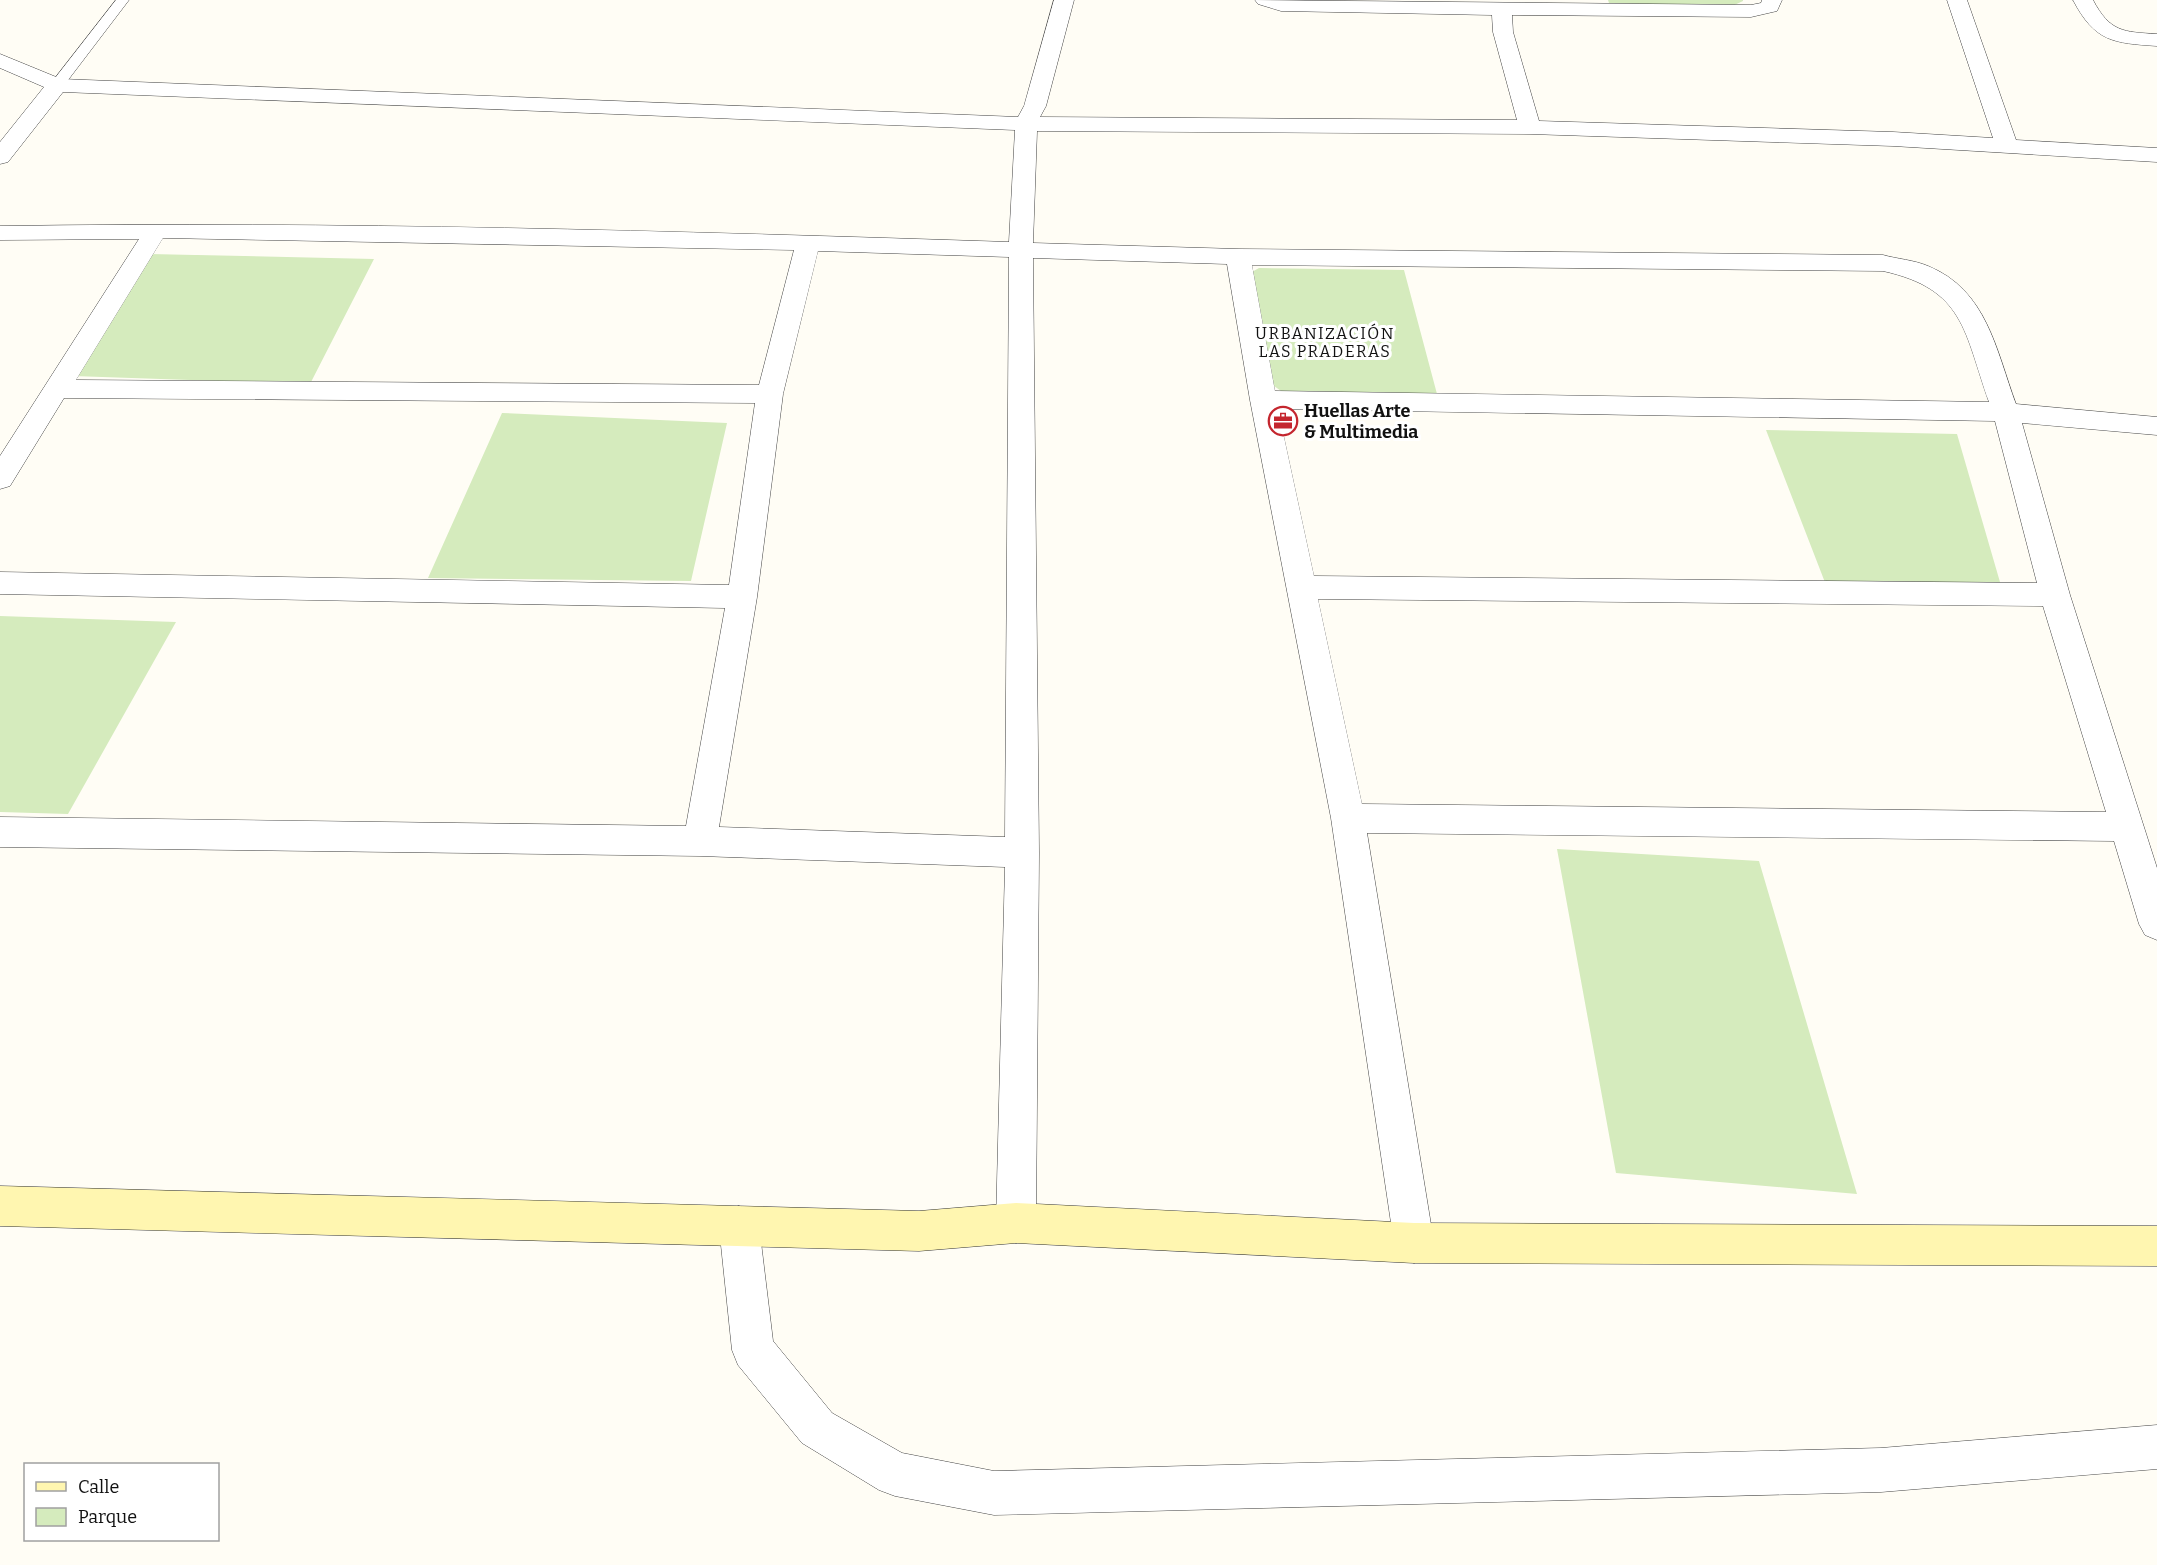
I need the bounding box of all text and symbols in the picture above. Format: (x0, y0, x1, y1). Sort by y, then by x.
district label: URBANIZACIÓN LAS PRADERAS (1255, 323, 1395, 361)
place label: Huellas Arte & Multimedia (1304, 400, 1418, 443)
office icon: Huellas Arte & Multimedia (1267, 405, 1299, 437)
legend (24, 1463, 219, 1541)
text: Calle (78, 1476, 119, 1498)
text: Parque (78, 1506, 137, 1528)

